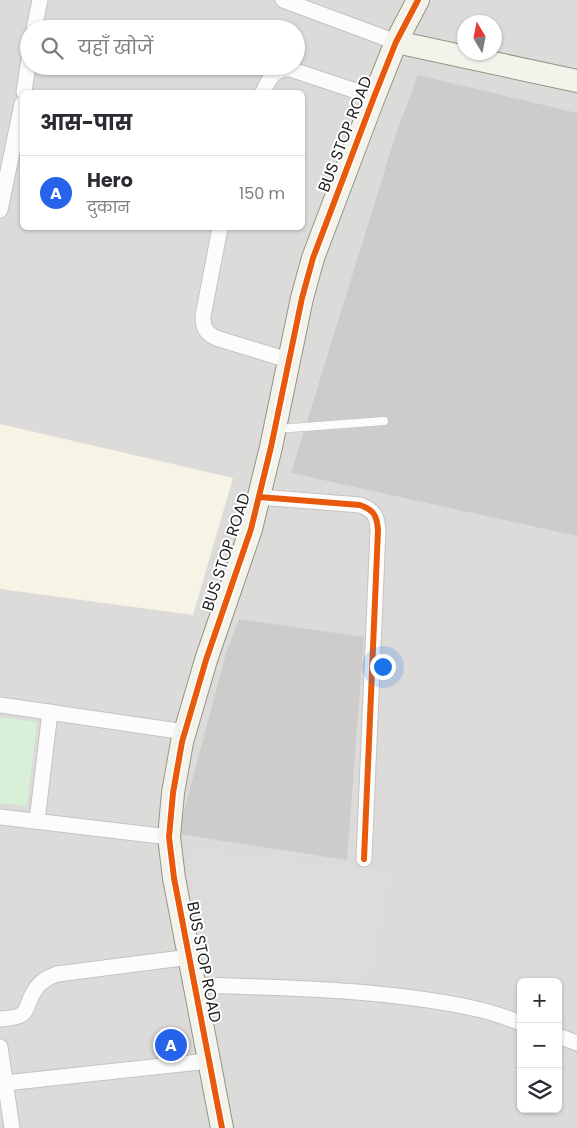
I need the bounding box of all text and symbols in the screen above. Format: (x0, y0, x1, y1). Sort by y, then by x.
north arrow (457, 15, 502, 60)
search box (20, 20, 305, 75)
icon: search (38, 34, 66, 62)
text: यहाँ खोजें (78, 34, 153, 61)
street label: BUS STOP ROAD (312, 73, 378, 195)
text: आस-पास (40, 108, 132, 137)
text: Hero (87, 167, 133, 194)
text: A (50, 182, 62, 205)
text: 150 m (239, 182, 285, 205)
text: दुकान (87, 196, 130, 219)
street label: BUS STOP ROAD (196, 490, 256, 614)
your location (370, 654, 396, 680)
street label: BUS STOP ROAD (181, 900, 227, 1024)
map controls (517, 978, 562, 1113)
button: + (517, 978, 562, 1023)
button: − (517, 1023, 562, 1068)
pin: A (155, 1026, 187, 1064)
button: layers (517, 1068, 562, 1113)

